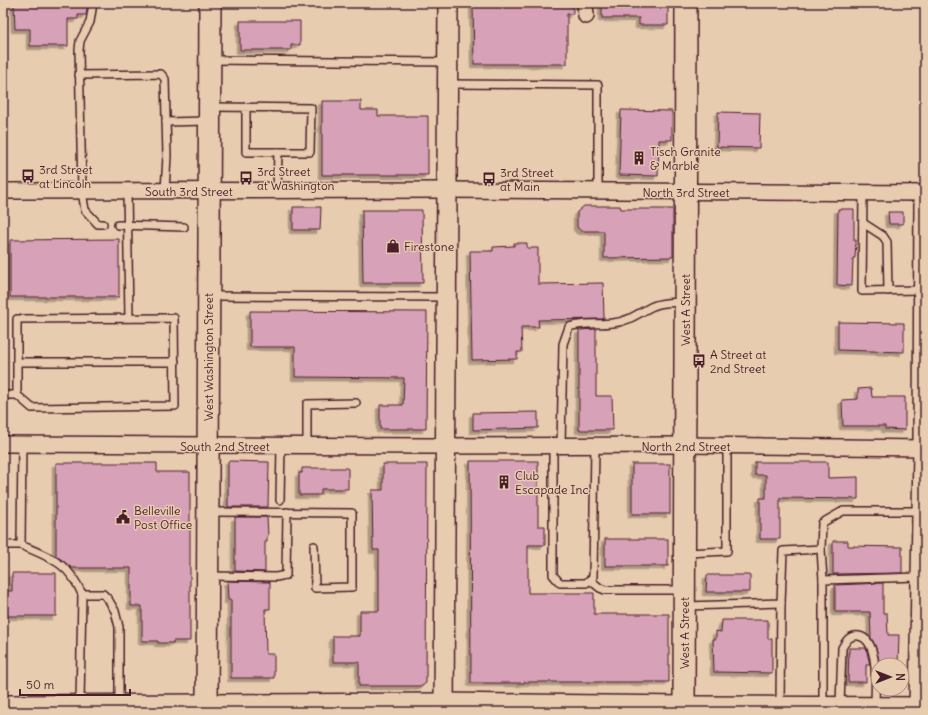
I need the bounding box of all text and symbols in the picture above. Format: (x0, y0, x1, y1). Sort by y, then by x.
place label: Tisch Granite & Marble (650, 144, 721, 173)
building icon: Tisch Granite & Marble (631, 150, 647, 166)
place label: 3rd Street at Lincoln (39, 162, 93, 191)
place label: 3rd Street at Washington (257, 164, 335, 193)
place label: 3rd Street at Main (500, 165, 554, 194)
bus stop icon: 3rd Street at Lincoln (20, 168, 36, 184)
bus stop icon: 3rd Street at Washington (238, 170, 254, 186)
bus stop icon: 3rd Street at Main (481, 171, 497, 187)
street label: South 3rd Street (145, 184, 233, 199)
street label: North 3rd Street (642, 185, 730, 200)
shop icon: Firestone (385, 238, 401, 254)
place label: Firestone (404, 239, 454, 254)
street label: West A Street (678, 274, 693, 346)
street label: West Washington Street (201, 293, 216, 421)
place label: A Street at 2nd Street (710, 347, 766, 376)
bus stop icon: A Street at 2nd Street (691, 353, 707, 369)
street label: South 2nd Street (180, 439, 270, 454)
street label: North 2nd Street (641, 439, 731, 454)
place label: Club Escapade Inc (515, 468, 589, 497)
building icon: Club Escapade Inc (496, 474, 512, 490)
place label: Belleville Post Office (134, 503, 192, 532)
public building icon: Belleville Post Office (115, 509, 131, 525)
street label: West A Street (677, 597, 692, 669)
north arrow (870, 657, 910, 697)
scale bar (20, 671, 130, 697)
text: N (893, 673, 907, 681)
text: 50 m (26, 677, 55, 692)

